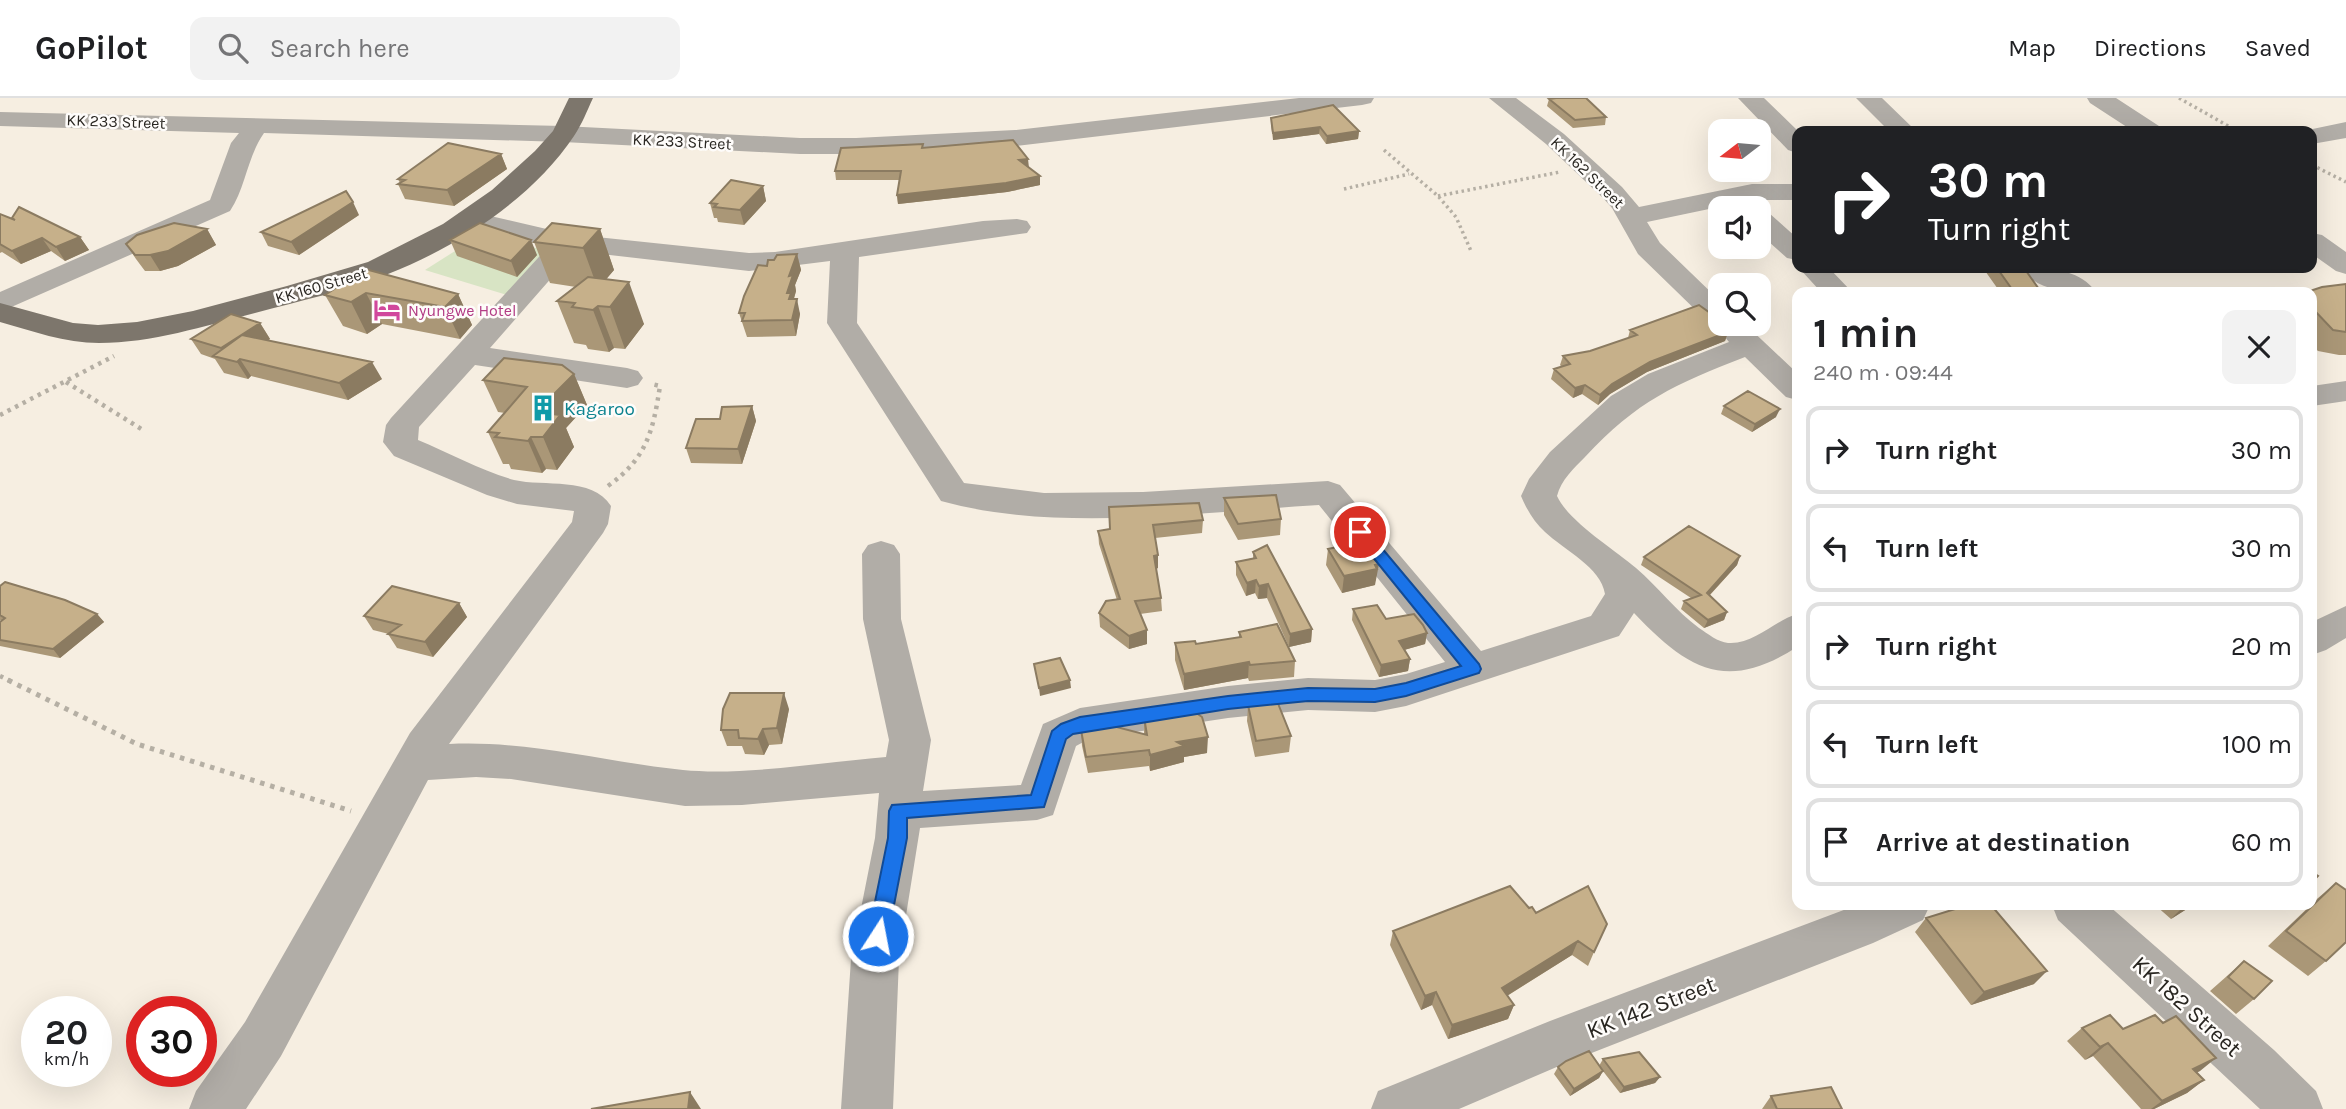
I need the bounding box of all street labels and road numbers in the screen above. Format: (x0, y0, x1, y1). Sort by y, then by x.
street label: KK 233 Street (66, 110, 166, 133)
street label: KK 233 Street (632, 129, 732, 154)
street label: KK 162 Street (1547, 133, 1628, 212)
street label: KK 160 Street (273, 263, 369, 308)
street label: KK 182 Street (2127, 950, 2247, 1062)
street label: KK 142 Street (1583, 970, 1720, 1044)

